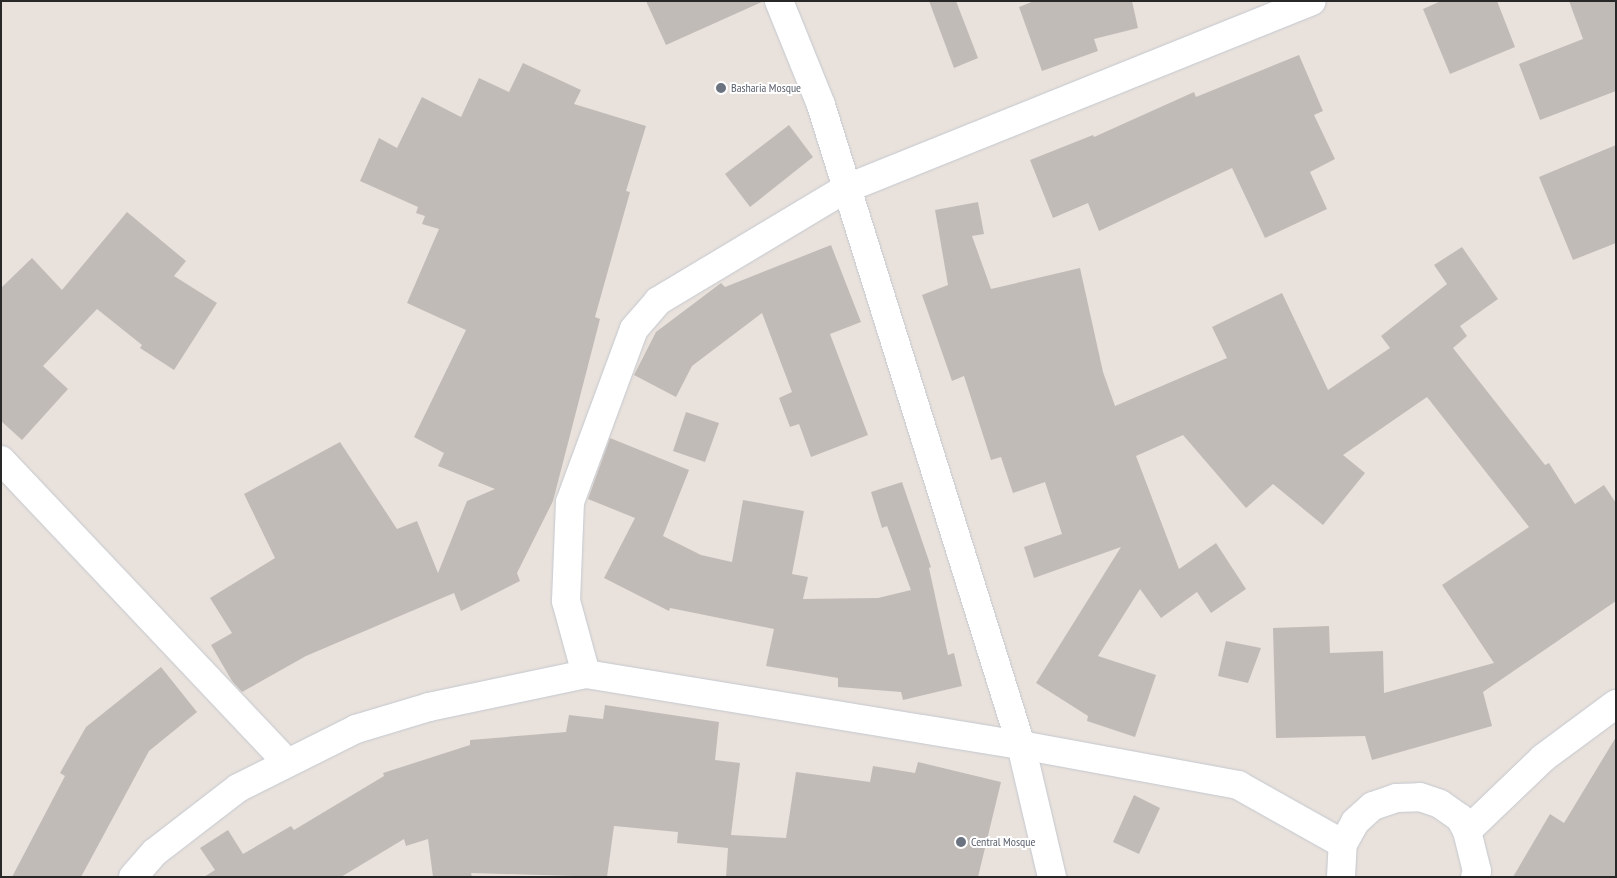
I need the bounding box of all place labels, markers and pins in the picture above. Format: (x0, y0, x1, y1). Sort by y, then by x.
place label: Basharia Mosque (731, 81, 801, 95)
marker: Basharia Mosque (715, 82, 727, 94)
place label: Central Mosque (971, 835, 1035, 849)
marker: Central Mosque (955, 836, 967, 848)

